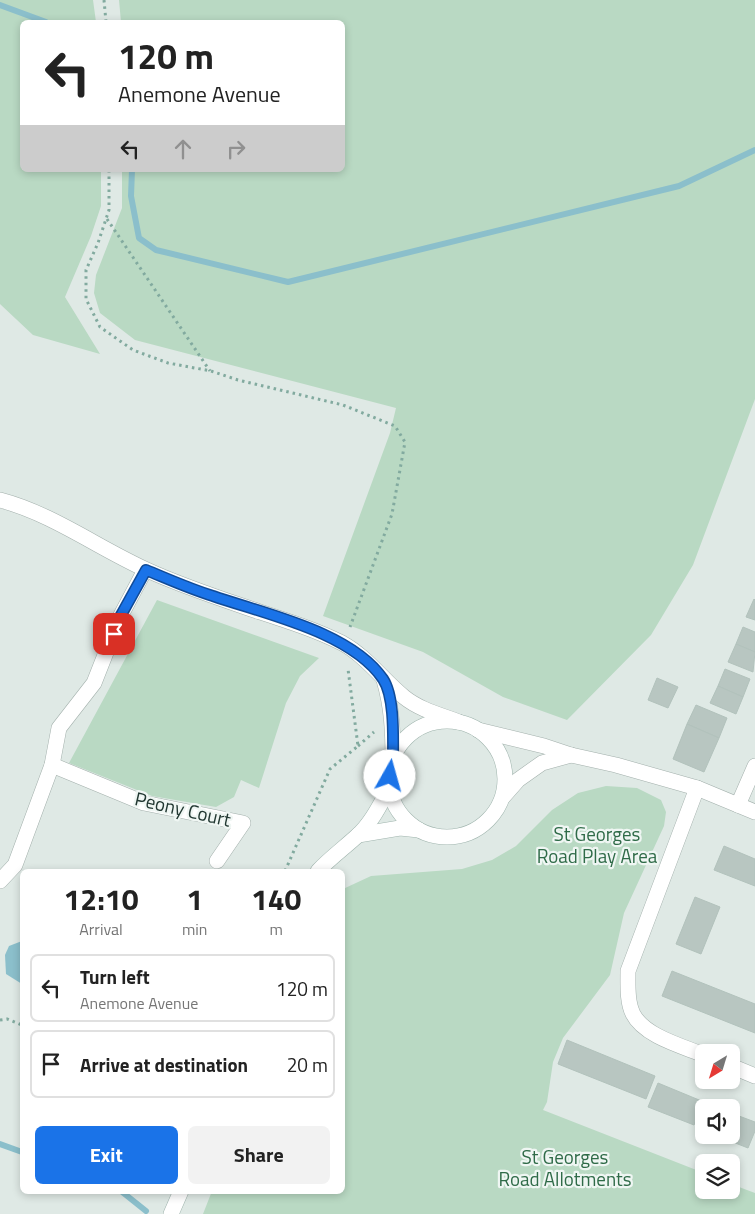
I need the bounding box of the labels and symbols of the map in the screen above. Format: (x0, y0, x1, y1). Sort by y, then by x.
pin (93, 613, 135, 655)
position arrow (363, 749, 415, 801)
street label: Peony Court (132, 783, 234, 834)
park label: St Georges Road Play Area (537, 819, 658, 870)
north arrow (695, 1044, 740, 1089)
park label: St Georges Road Allotments (498, 1142, 632, 1193)

